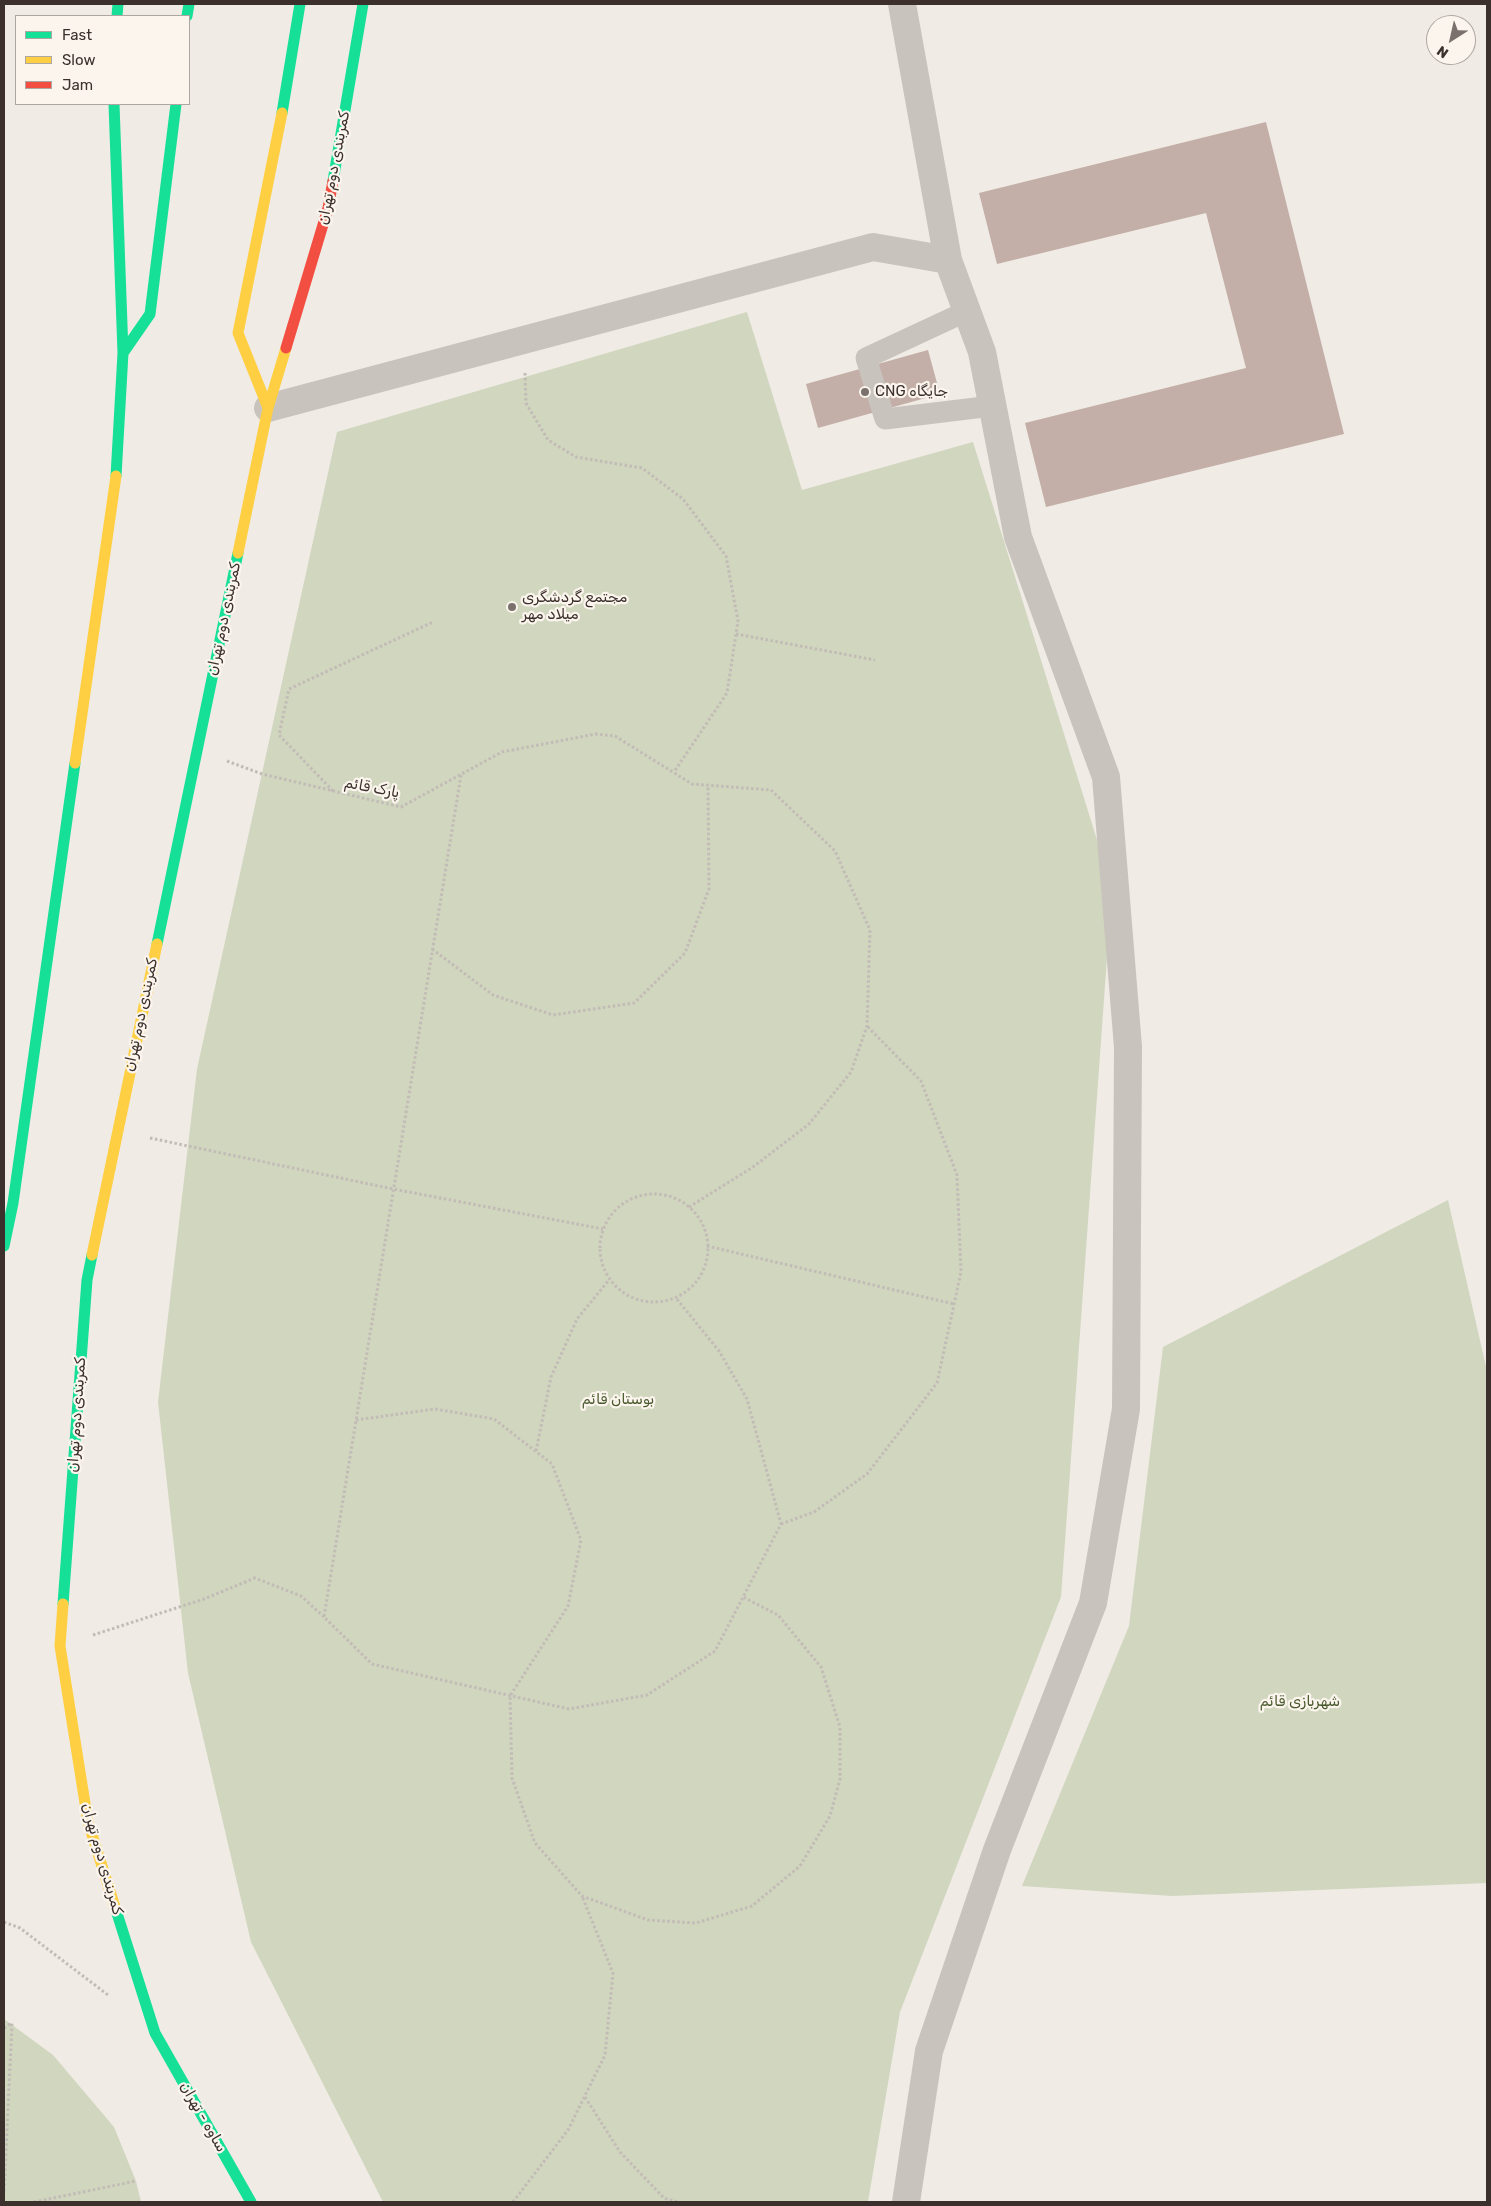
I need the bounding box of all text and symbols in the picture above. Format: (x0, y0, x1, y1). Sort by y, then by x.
legend (15, 15, 190, 105)
north arrow (1426, 15, 1476, 65)
text: Fast (62, 26, 92, 44)
text: N (1434, 42, 1452, 62)
text: Slow (62, 51, 95, 69)
text: Jam (62, 76, 93, 94)
street label: کمربندی دوم تهران (314, 110, 354, 226)
place label: CNG جایگاه (875, 383, 948, 401)
marker: CNG جایگاه (859, 386, 871, 398)
street label: کمربندی دوم تهران (203, 561, 245, 677)
place label: مجتمع گردشگری میلاد مهر (522, 589, 627, 624)
marker: مجتمع گردشگری میلاد مهر (506, 601, 518, 613)
street label: پارک قائم (343, 774, 401, 802)
street label: کمربندی دوم تهران (120, 957, 162, 1073)
street label: کمربندی دوم تهران (64, 1357, 90, 1473)
park label: بوستان قائم (582, 1391, 654, 1409)
park label: شهربازی قائم (1260, 1693, 1340, 1711)
street label: کمربندی دوم تهران (77, 1801, 127, 1917)
street label: ساوه - تهران (176, 2079, 230, 2155)

